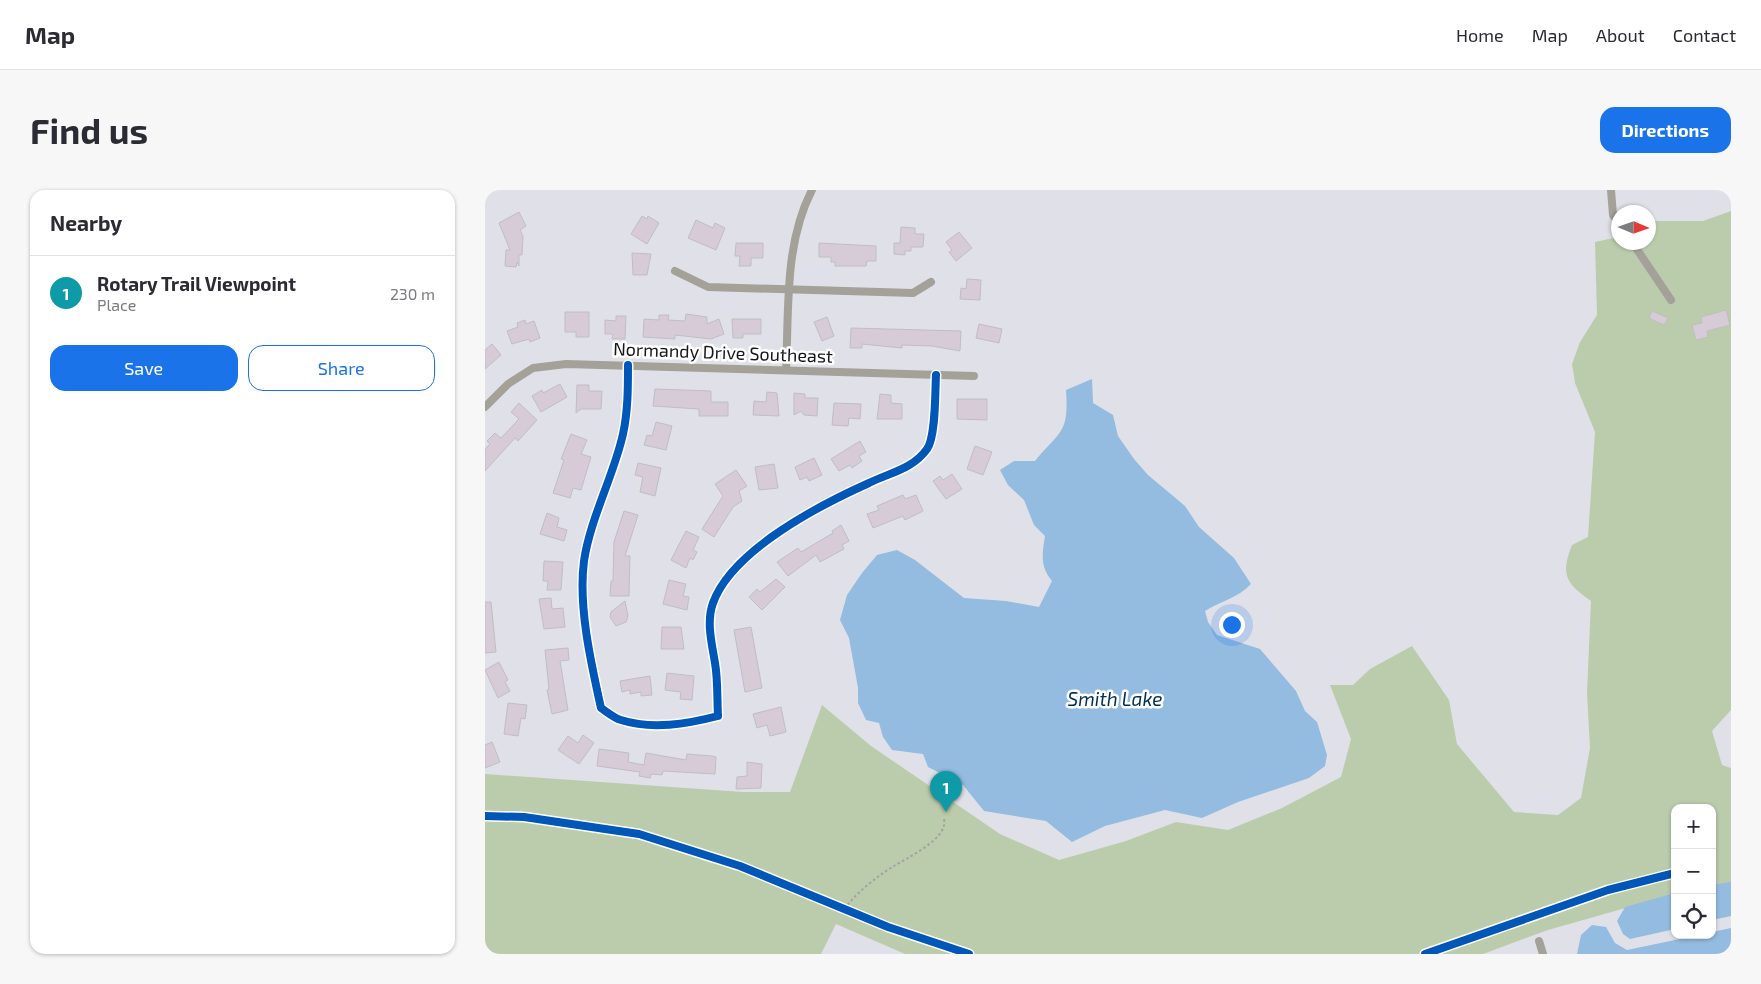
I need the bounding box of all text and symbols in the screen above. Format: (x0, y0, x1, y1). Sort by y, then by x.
text: Map (25, 20, 75, 49)
text: Home (1456, 24, 1504, 46)
text: Map (1532, 24, 1568, 46)
text: About (1596, 24, 1645, 46)
text: Contact (1673, 24, 1736, 46)
button: Directions (1600, 107, 1731, 153)
text: Find us (30, 109, 148, 151)
north arrow (1611, 205, 1656, 250)
text: Nearby (50, 210, 122, 235)
text: Rotary Trail Viewpoint (97, 272, 296, 295)
text: 1 (63, 284, 69, 303)
text: 230 m (390, 284, 435, 303)
text: Place (97, 295, 136, 314)
street label: Normandy Drive Southeast (613, 337, 833, 367)
button: Save (50, 345, 238, 391)
button: Share (248, 345, 435, 391)
your location (1219, 612, 1245, 638)
water label: Smith Lake (1068, 687, 1162, 710)
pin: 1 (930, 771, 962, 812)
map controls (1671, 804, 1716, 939)
button: + (1671, 804, 1716, 849)
button: − (1671, 849, 1716, 894)
button: locate (1671, 894, 1716, 939)

